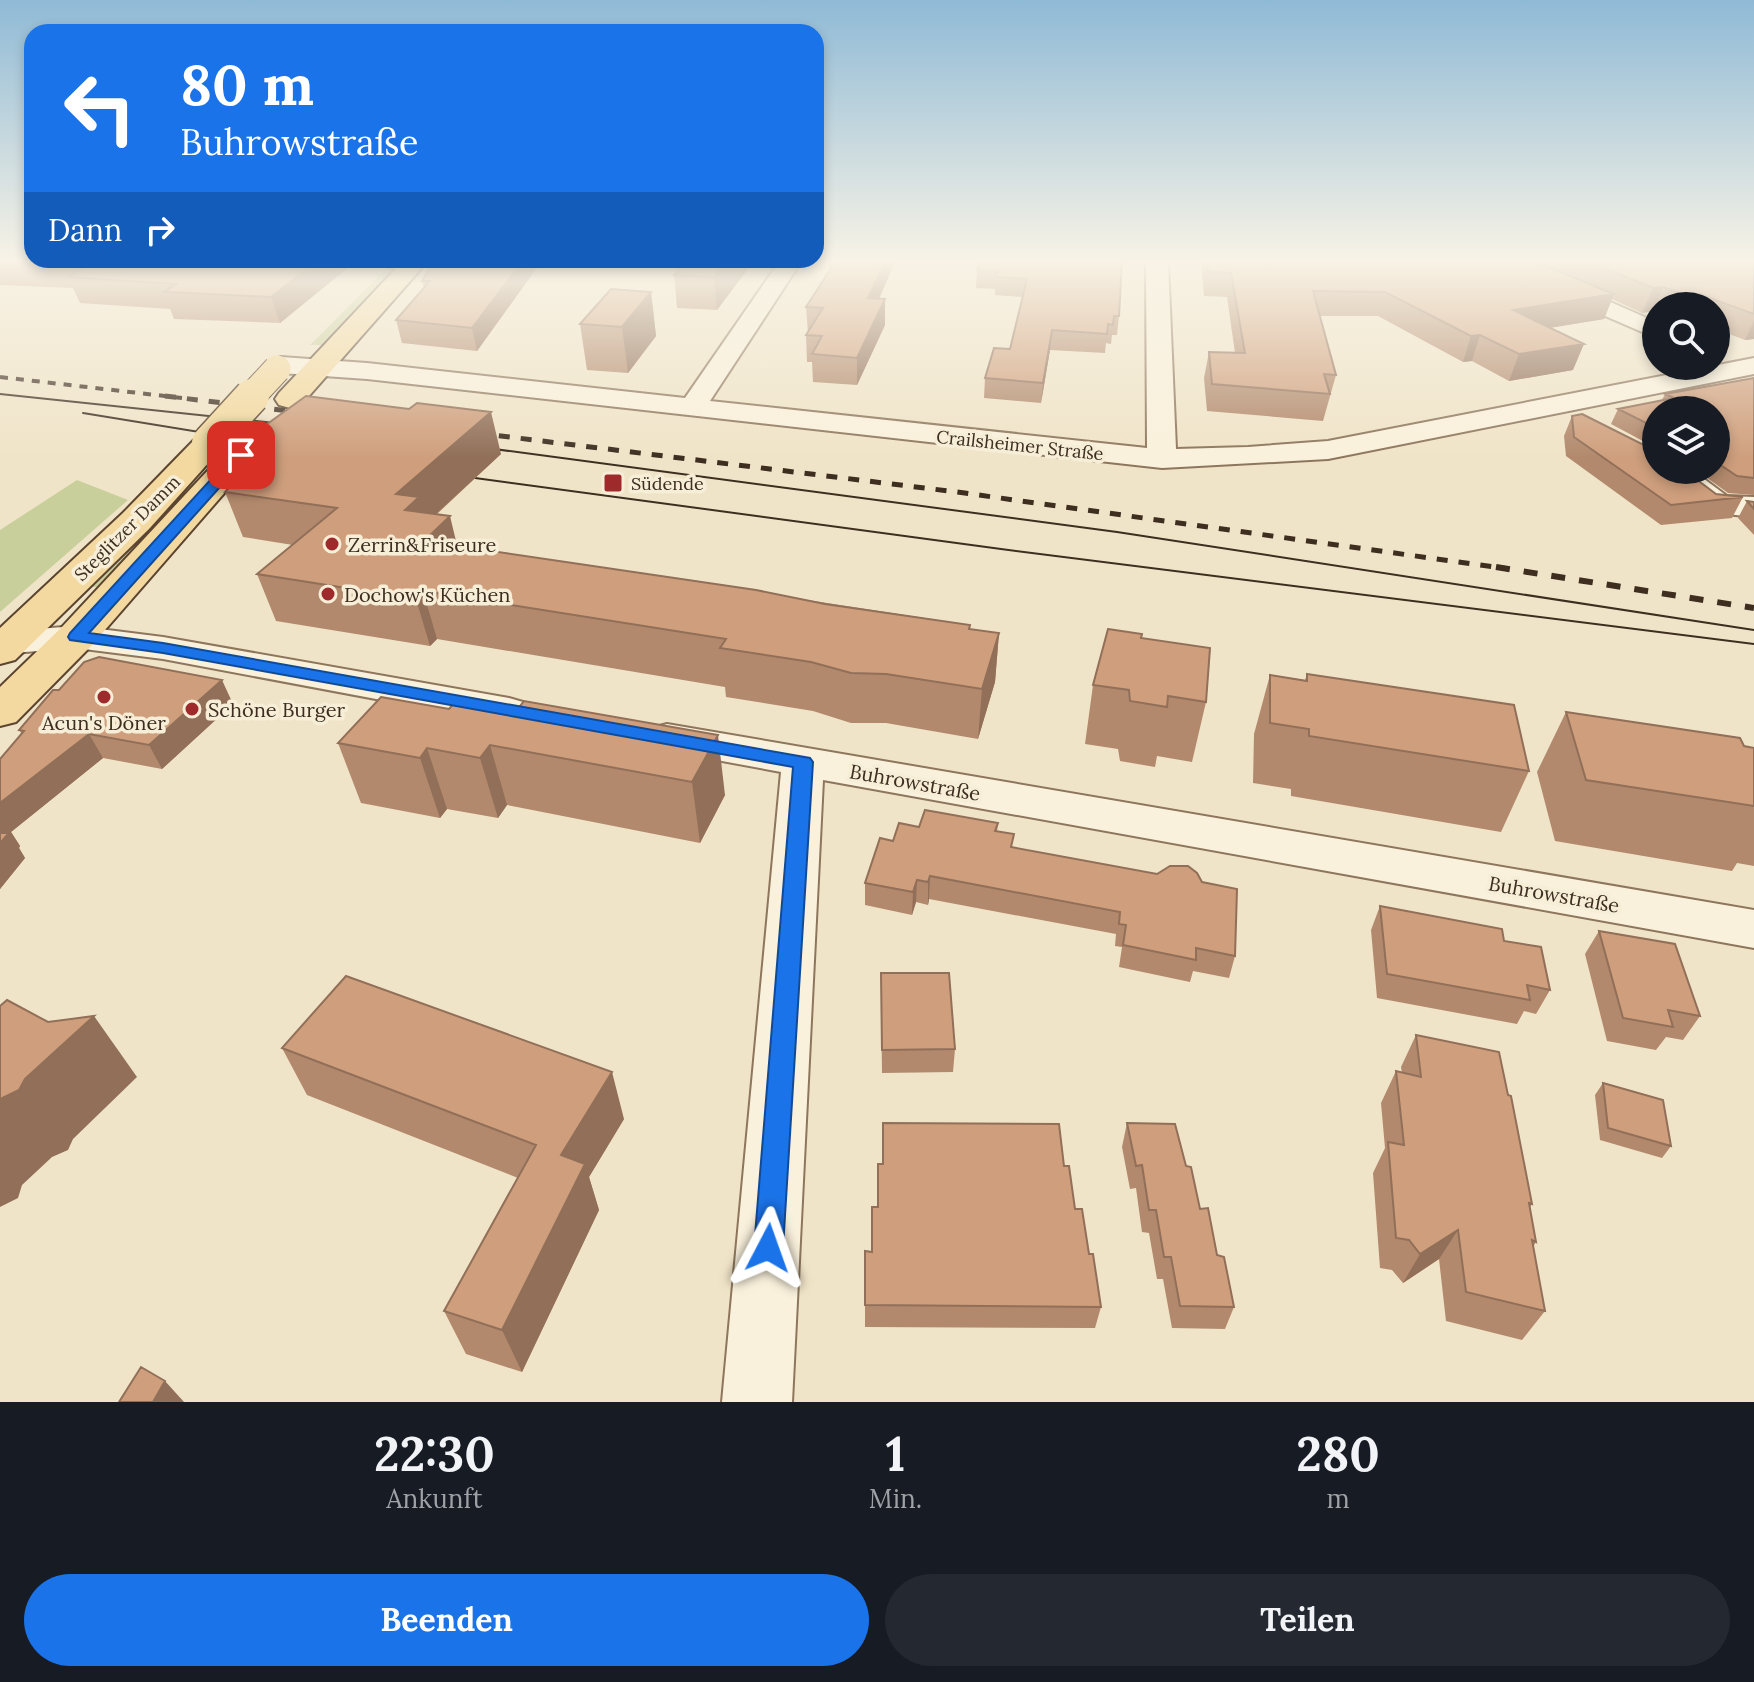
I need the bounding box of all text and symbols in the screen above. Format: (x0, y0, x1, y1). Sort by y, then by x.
text: 80 m (180, 49, 314, 120)
icon: left (48, 56, 152, 160)
text: Buhrowstraße (180, 119, 419, 165)
icon: right (138, 208, 182, 252)
text: Dann (48, 211, 122, 249)
map controls (1642, 292, 1730, 484)
button: search (1642, 292, 1730, 380)
button: layers (1642, 396, 1730, 484)
pin (207, 421, 275, 489)
street label: Crailsheimer Straße (935, 425, 1105, 465)
icon: arrive (219, 433, 263, 477)
street label: Steglitzer Damm (69, 470, 185, 586)
marker: Südende (602, 472, 624, 494)
place label: Südende (631, 472, 704, 495)
place label: Zerrin&Friseure (348, 532, 497, 557)
marker: Zerrin&Friseure (323, 535, 341, 553)
place label: Dochow's Küchen (344, 582, 510, 607)
marker: Dochow's Küchen (319, 585, 337, 603)
marker: Acun's Döner (95, 688, 113, 706)
place label: Schöne Burger (208, 697, 345, 722)
marker: Schöne Burger (183, 700, 201, 718)
place label: Acun's Döner (41, 710, 166, 735)
street label: Buhrowstraße (848, 758, 983, 806)
street label: Buhrowstraße (1487, 870, 1622, 918)
position arrow (726, 1206, 810, 1290)
text: 22:30 (374, 1423, 495, 1484)
text: 1 (886, 1423, 905, 1484)
text: 280 (1296, 1423, 1380, 1484)
text: Ankunft (386, 1482, 483, 1515)
text: Min. (869, 1482, 922, 1515)
text: m (1326, 1482, 1350, 1515)
button: Beenden (24, 1574, 869, 1666)
button: Teilen (885, 1574, 1730, 1666)

